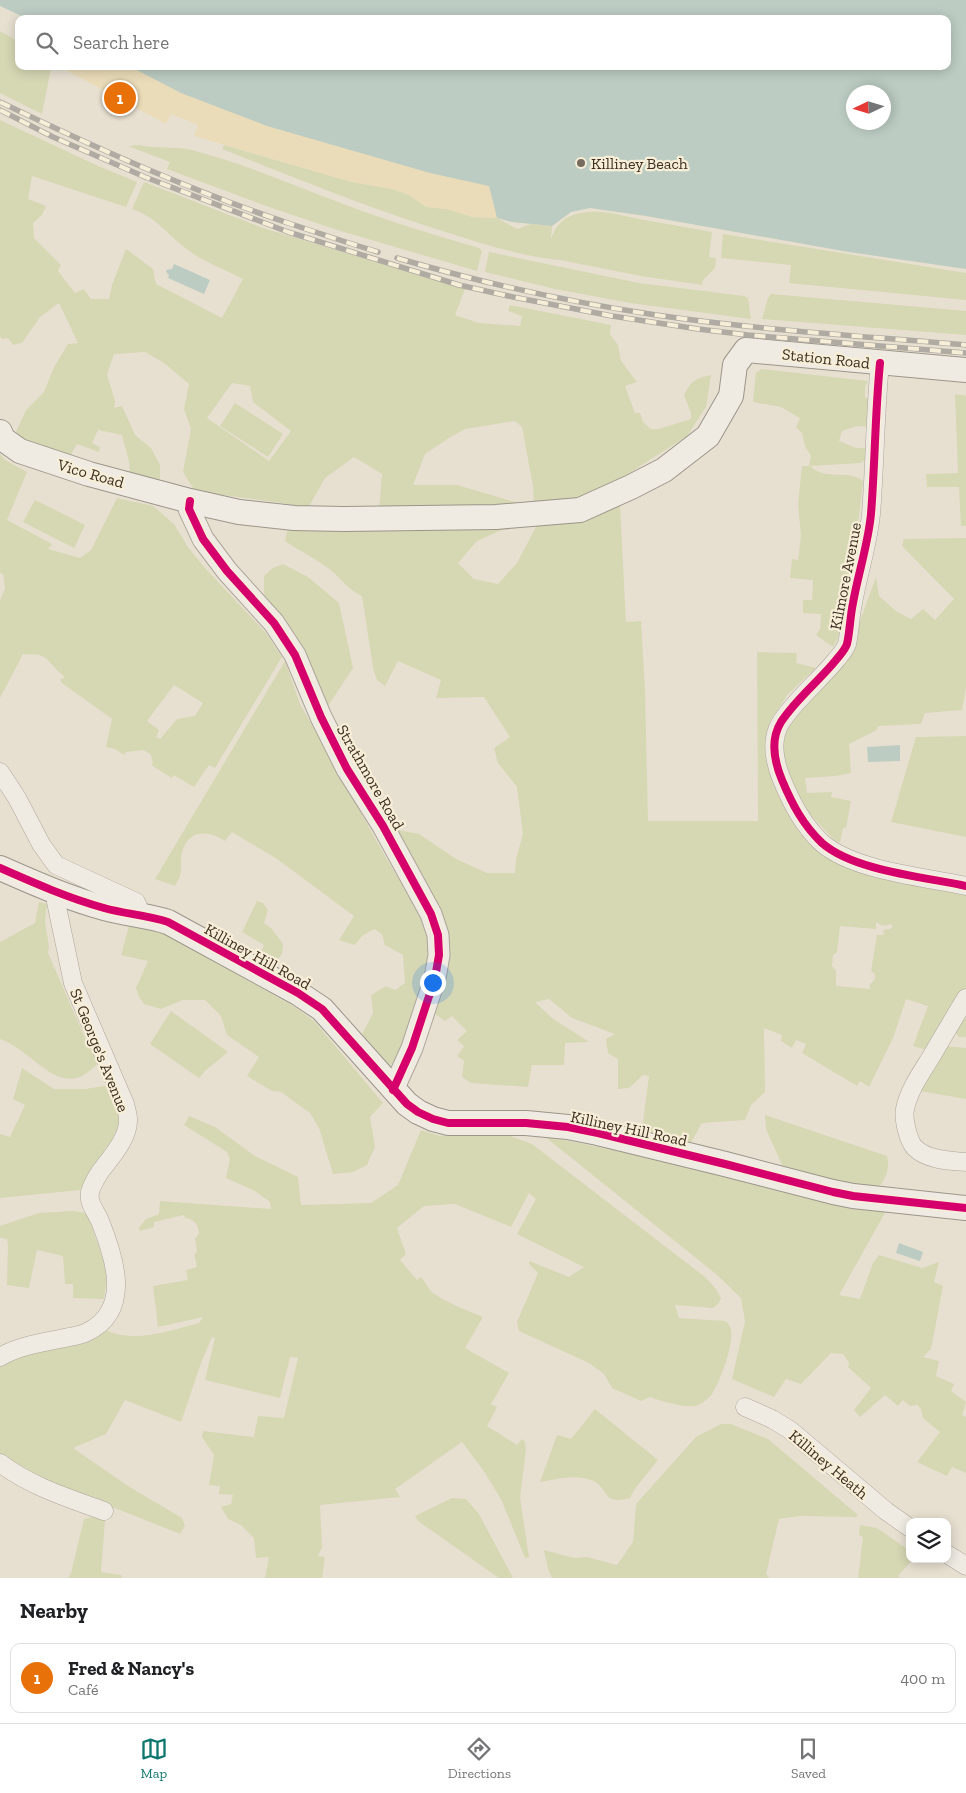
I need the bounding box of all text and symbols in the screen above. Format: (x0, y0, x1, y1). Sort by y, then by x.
search box (15, 15, 951, 70)
icon: search (33, 29, 61, 57)
text: Search here (73, 31, 169, 54)
pin: 1 (104, 79, 136, 117)
north arrow (846, 85, 891, 130)
place label: Killiney Beach (591, 154, 688, 173)
marker: Killiney Beach (575, 157, 587, 169)
street label: Station Road (781, 344, 871, 373)
street label: Vico Road (55, 455, 126, 492)
street label: Kilmore Avenue (826, 521, 865, 631)
street label: Strathmore Road (333, 721, 408, 833)
street label: Killiney Hill Road (201, 919, 314, 994)
your location (420, 970, 446, 996)
street label: St George's Avenue (66, 986, 133, 1115)
street label: Killiney Hill Road (569, 1107, 689, 1150)
street label: Killiney Heath (785, 1426, 872, 1503)
map controls (906, 1518, 951, 1563)
button: layers (906, 1518, 951, 1563)
text: Nearby (20, 1598, 88, 1623)
text: Fred & Nancy's (68, 1657, 194, 1680)
text: 1 (34, 1669, 40, 1688)
text: 400 m (901, 1669, 945, 1688)
text: Café (68, 1680, 99, 1699)
tab: Map (140, 1735, 168, 1782)
tab: Directions (448, 1735, 511, 1782)
tab: Saved (791, 1735, 826, 1782)

